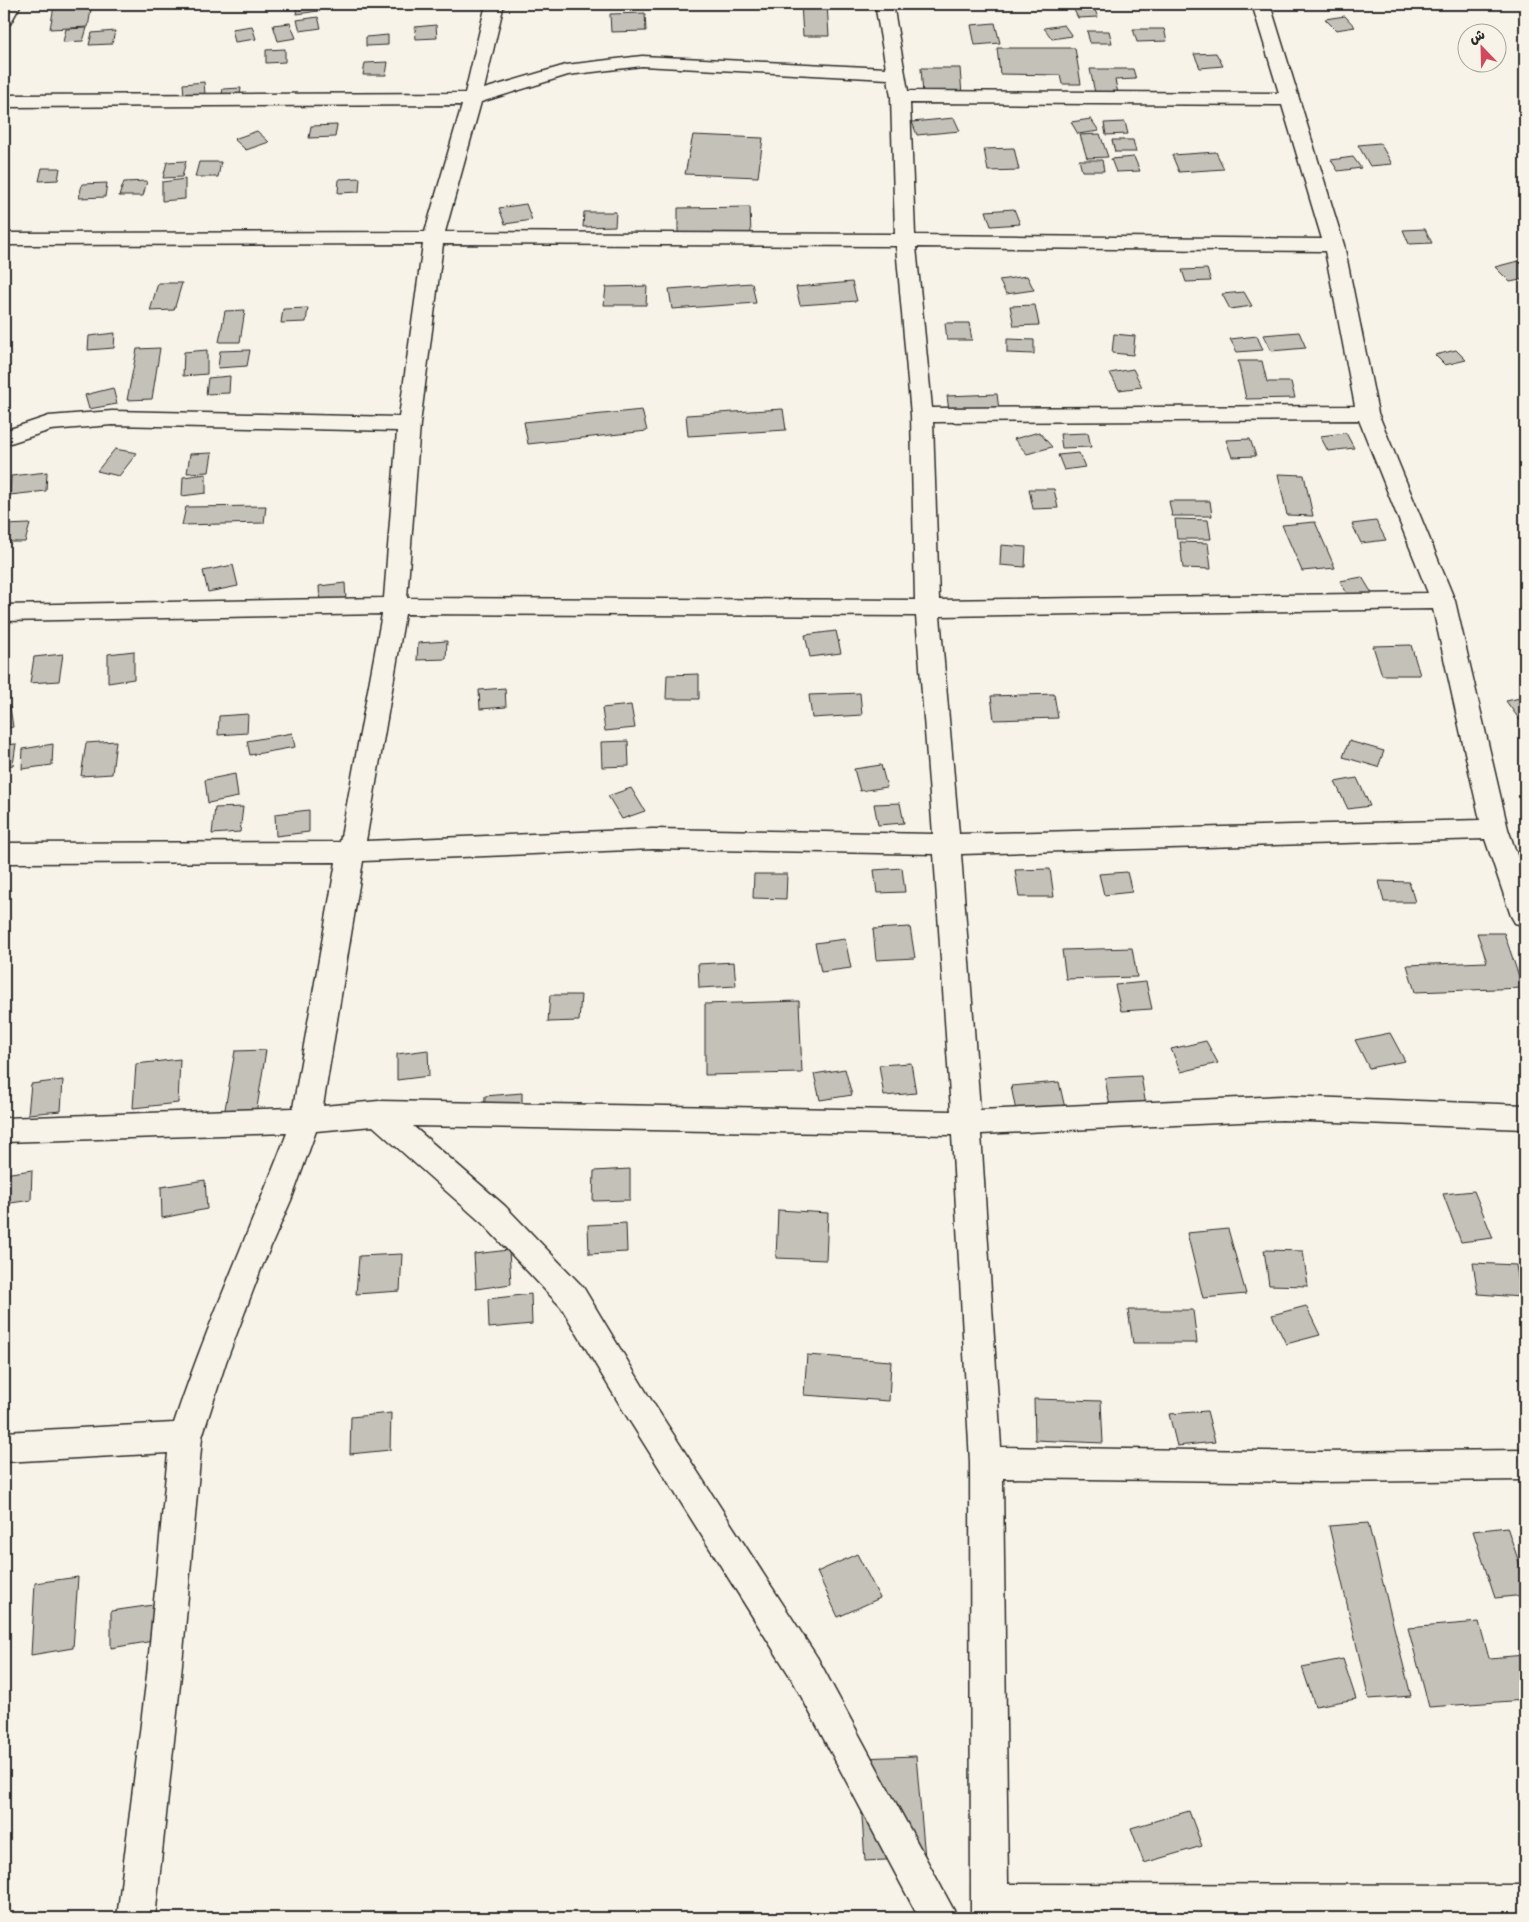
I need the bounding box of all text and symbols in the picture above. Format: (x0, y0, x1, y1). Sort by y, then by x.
north arrow (1456, 22, 1506, 72)
text: ش (1467, 26, 1488, 47)

